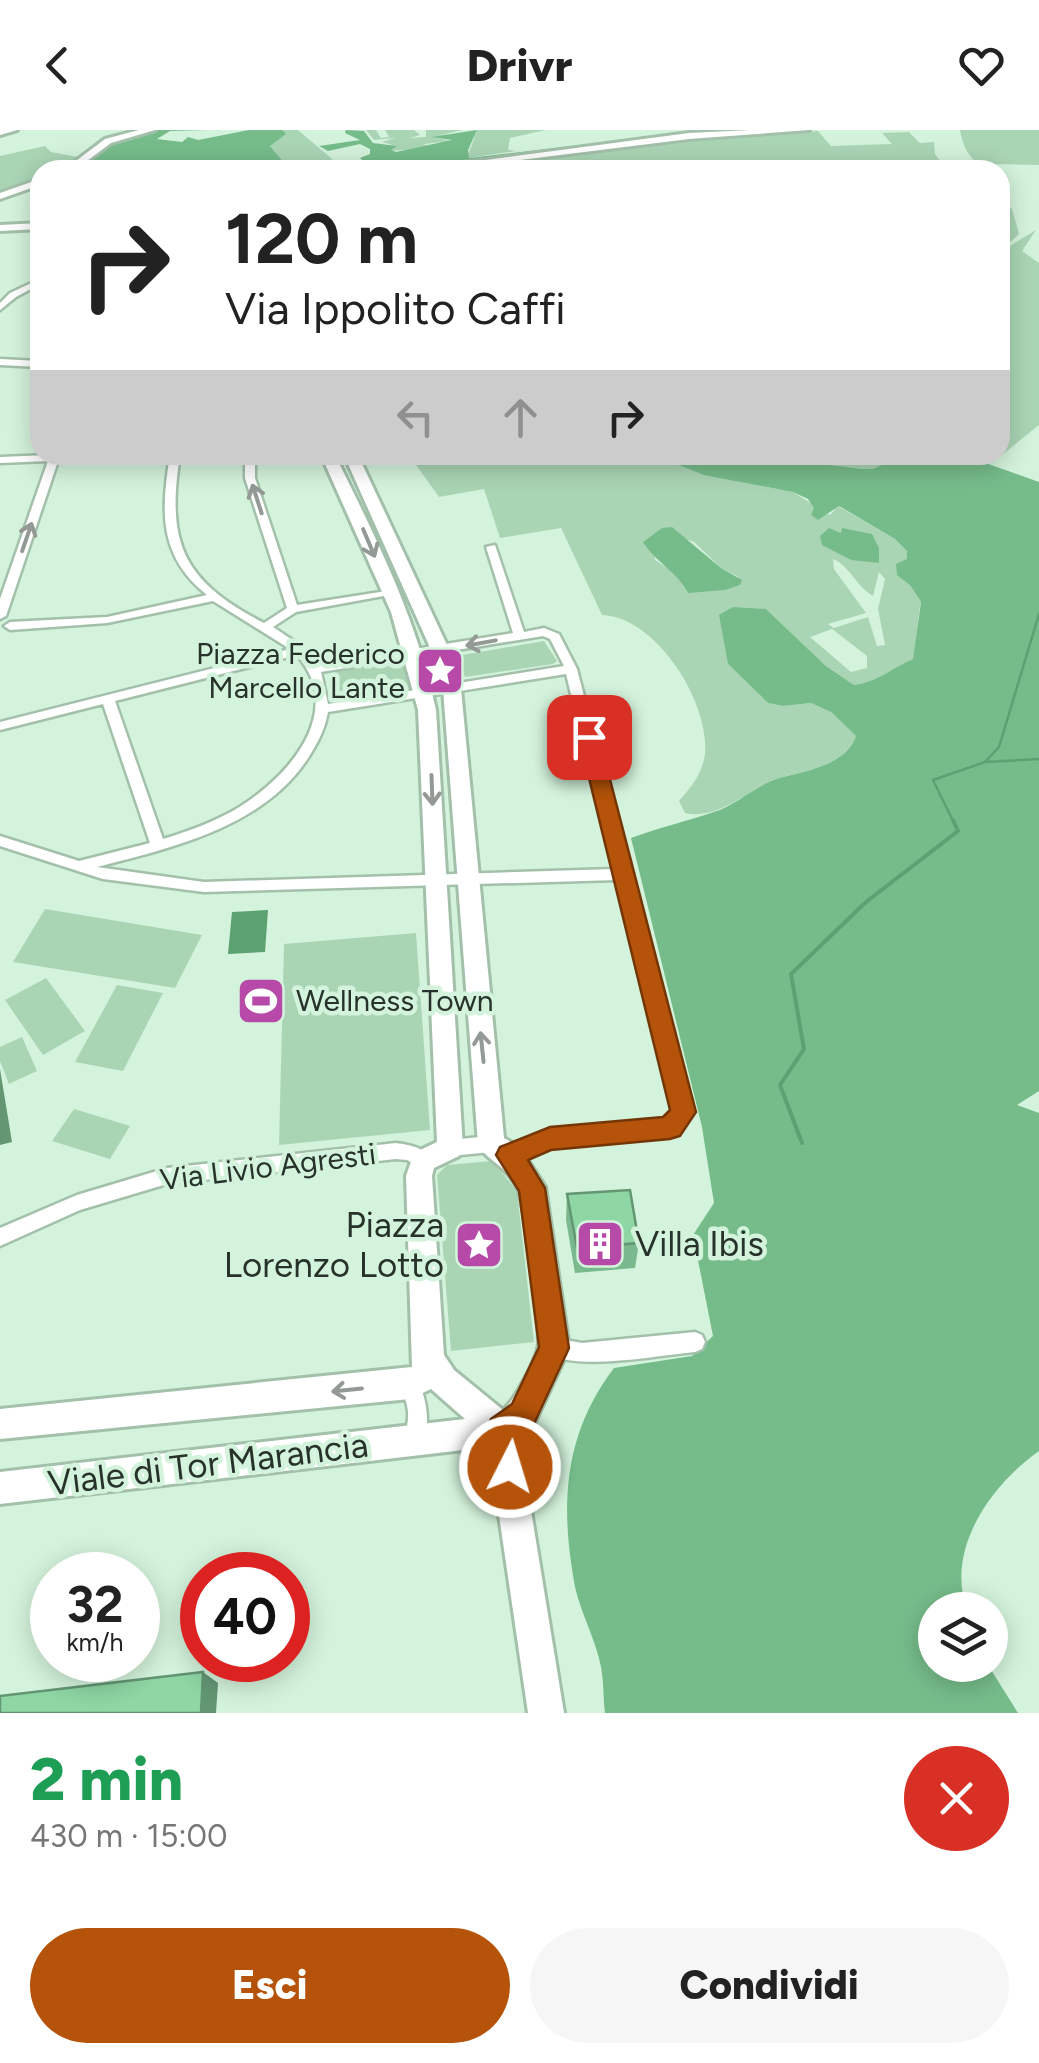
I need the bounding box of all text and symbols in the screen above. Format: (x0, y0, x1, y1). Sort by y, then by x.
icon: back (30, 38, 85, 93)
text: Drivr (467, 38, 572, 92)
icon: heart (954, 38, 1009, 93)
text: 120 m (225, 196, 418, 281)
icon: right (60, 200, 190, 330)
text: Via Ippolito Caffi (225, 281, 566, 335)
icon: left (388, 390, 443, 445)
icon: ahead (493, 390, 548, 445)
icon: right (598, 390, 653, 445)
one-way arrow (247, 484, 265, 516)
one-way arrow (20, 522, 38, 553)
one-way arrow (361, 528, 379, 558)
one-way arrow (465, 634, 498, 653)
place label: Piazza Federico Marcello Lante (196, 635, 405, 706)
place icon: Piazza Federico Marcello Lante (414, 645, 466, 697)
pin (547, 695, 632, 780)
icon: arrive (562, 710, 617, 765)
one-way arrow (422, 773, 441, 805)
sports icon: Wellness Town (235, 975, 287, 1027)
place label: Wellness Town (296, 982, 494, 1019)
one-way arrow (472, 1032, 491, 1064)
street label: Via Livio Agresti (158, 1135, 378, 1198)
place label: Piazza Lorenzo Lotto (224, 1204, 444, 1286)
building icon: Villa Ibis (574, 1218, 626, 1270)
place icon: Piazza Lorenzo Lotto (453, 1219, 505, 1271)
place label: Villa Ibis (635, 1223, 764, 1265)
one-way arrow (332, 1381, 364, 1400)
position arrow (458, 1415, 562, 1519)
street label: Viale di Tor Marancia (45, 1424, 371, 1504)
speed limit sign: 40 (180, 1552, 310, 1682)
text: 32 (67, 1574, 123, 1635)
map controls (918, 1592, 1008, 1682)
button: layers (918, 1592, 1008, 1682)
text: km/h (66, 1627, 124, 1657)
text: 2 min (30, 1743, 183, 1815)
button: close (904, 1746, 1009, 1851)
text: 430 m · 15:00 (30, 1817, 228, 1855)
button: Esci (30, 1928, 510, 2043)
button: Condividi (530, 1928, 1009, 2043)

